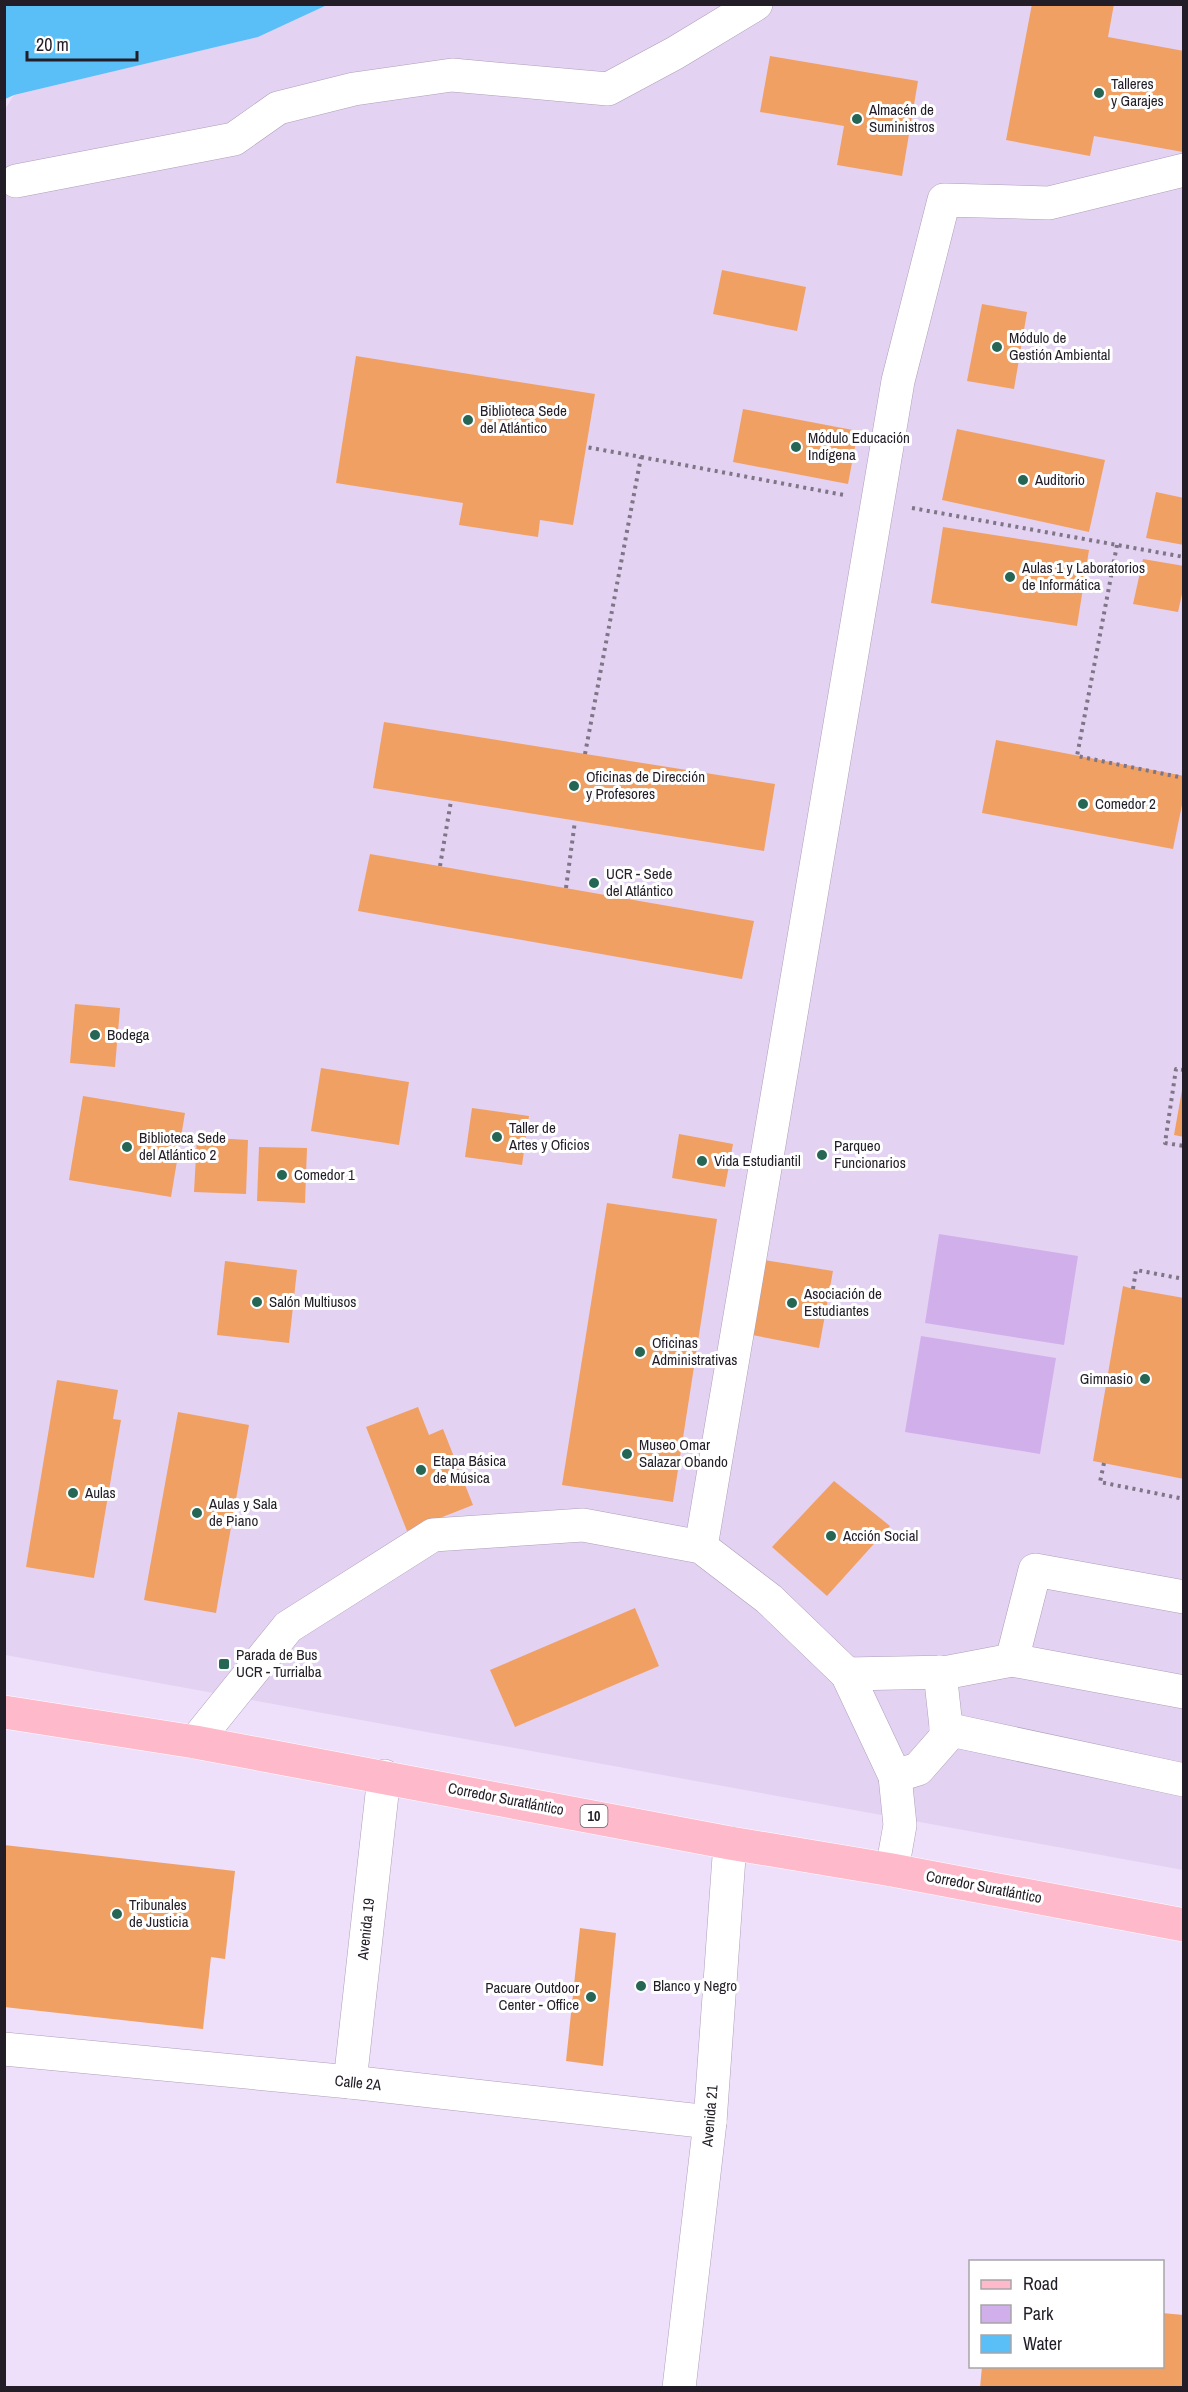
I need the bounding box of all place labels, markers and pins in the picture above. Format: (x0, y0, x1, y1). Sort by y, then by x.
place label: Talleres y Garajes (1111, 73, 1164, 111)
marker: Talleres y Garajes (1092, 86, 1106, 100)
place label: Almacén de Suministros (868, 99, 935, 137)
marker: Almacén de Suministros (850, 112, 864, 126)
place label: Módulo de Gestión Ambiental (1009, 327, 1110, 365)
marker: Módulo de Gestión Ambiental (990, 340, 1004, 354)
place label: Biblioteca Sede del Atlántico (480, 400, 567, 438)
marker: Biblioteca Sede del Atlántico (461, 413, 475, 427)
place label: Módulo Educación Indígena (808, 427, 910, 465)
marker: Módulo Educación Indígena (789, 440, 803, 454)
place label: Auditorio (1034, 469, 1085, 490)
marker: Auditorio (1016, 473, 1030, 487)
place label: Aulas 1 y Laboratorios de Informática (1021, 557, 1145, 595)
marker: Aulas 1 y Laboratorios de Informática (1003, 570, 1017, 584)
place label: Oficinas de Dirección y Profesores (586, 766, 705, 804)
marker: Oficinas de Dirección y Profesores (567, 779, 581, 793)
place label: Comedor 2 (1095, 793, 1156, 814)
marker: Comedor 2 (1076, 797, 1090, 811)
place label: UCR - Sede del Atlántico (606, 863, 673, 901)
marker: UCR - Sede del Atlántico (587, 876, 601, 890)
place label: Bodega (107, 1024, 150, 1045)
marker: Bodega (88, 1028, 102, 1042)
place label: Taller de Artes y Oficios (508, 1117, 590, 1155)
place label: Biblioteca Sede del Atlántico 2 (139, 1127, 226, 1165)
marker: Taller de Artes y Oficios (490, 1130, 504, 1144)
place label: Parqueo Funcionarios (834, 1135, 906, 1173)
marker: Biblioteca Sede del Atlántico 2 (120, 1140, 134, 1154)
marker: Parqueo Funcionarios (815, 1148, 829, 1162)
place label: Vida Estudiantil (714, 1150, 801, 1171)
marker: Vida Estudiantil (695, 1154, 709, 1168)
place label: Comedor 1 (294, 1164, 355, 1185)
marker: Comedor 1 (275, 1168, 289, 1182)
place label: Asociación de Estudiantes (803, 1283, 882, 1321)
place label: Salón Multiusos (269, 1291, 357, 1312)
marker: Salón Multiusos (250, 1295, 264, 1309)
marker: Asociación de Estudiantes (785, 1296, 799, 1310)
place label: Oficinas Administrativas (651, 1332, 737, 1370)
marker: Oficinas Administrativas (633, 1345, 647, 1359)
place label: Gimnasio (1080, 1368, 1133, 1389)
marker: Gimnasio (1138, 1372, 1152, 1386)
place label: Museo Omar Salazar Obando (639, 1434, 728, 1472)
marker: Museo Omar Salazar Obando (620, 1447, 634, 1461)
place label: Etapa Básica de Música (433, 1450, 506, 1488)
marker: Etapa Básica de Música (414, 1463, 428, 1477)
place label: Aulas (84, 1482, 116, 1503)
marker: Aulas (66, 1486, 80, 1500)
place label: Aulas y Sala de Piano (208, 1493, 278, 1531)
marker: Aulas y Sala de Piano (190, 1506, 204, 1520)
place label: Acción Social (842, 1525, 918, 1546)
marker: Acción Social (824, 1529, 838, 1543)
place label: Parada de Bus UCR - Turrialba (236, 1644, 322, 1682)
marker: Parada de Bus UCR - Turrialba (217, 1657, 231, 1671)
place label: Tribunales de Justicia (129, 1894, 189, 1932)
marker: Tribunales de Justicia (110, 1907, 124, 1921)
place label: Blanco y Negro (653, 1975, 737, 1996)
place label: Pacuare Outdoor Center - Office (485, 1977, 579, 2015)
marker: Blanco y Negro (634, 1979, 648, 1993)
marker: Pacuare Outdoor Center - Office (584, 1990, 598, 2004)

